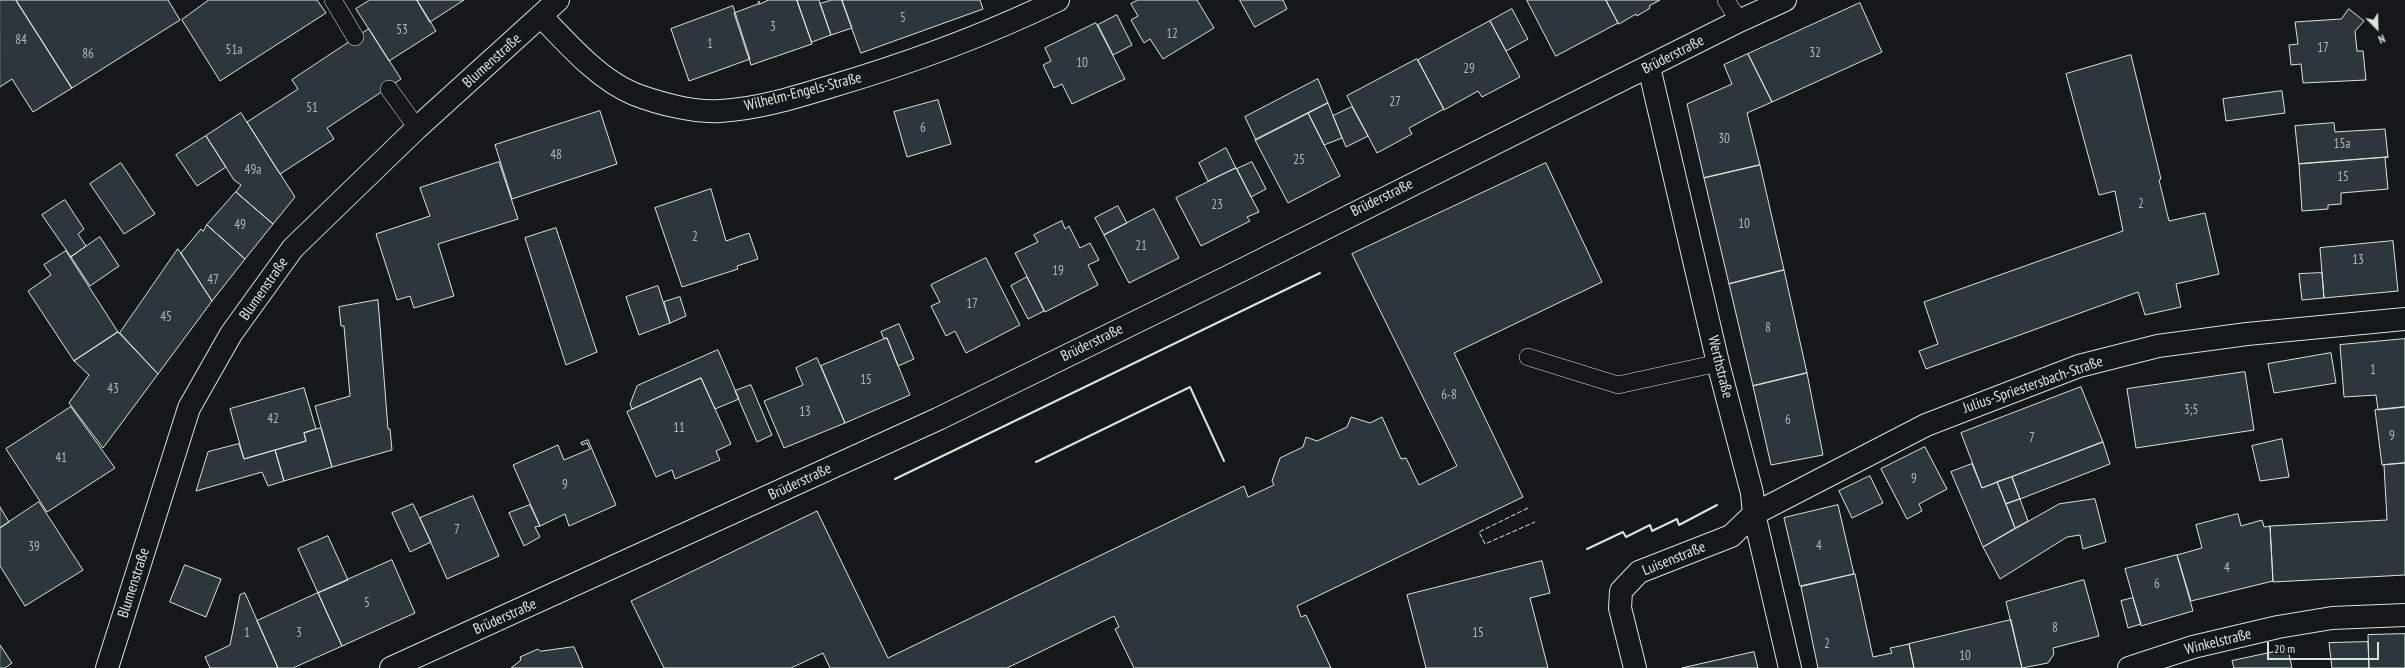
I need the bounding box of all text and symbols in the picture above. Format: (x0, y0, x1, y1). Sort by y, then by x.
north arrow (2357, 8, 2397, 48)
house number: 5 (900, 10, 906, 26)
house number: 3 (770, 19, 776, 35)
house number: 53 (396, 22, 408, 38)
house number: 12 (1166, 26, 1178, 42)
street label: Blumenstraße (459, 30, 525, 92)
text: N (2376, 31, 2387, 47)
house number: 84 (15, 32, 27, 48)
street label: Brüderstraße (1639, 32, 1707, 78)
house number: 1 (707, 36, 713, 52)
house number: 17 (2317, 40, 2329, 56)
house number: 51a (226, 42, 242, 58)
house number: 32 (1809, 45, 1821, 61)
house number: 86 (82, 46, 94, 62)
house number: 10 (1076, 55, 1088, 71)
house number: 29 (1463, 61, 1475, 77)
street label: Wilhelm-Engels-Straße (743, 69, 863, 115)
house number: 27 (1389, 94, 1401, 110)
house number: 51 (306, 100, 318, 116)
house number: 6 (920, 120, 926, 136)
house number: 30 (1718, 131, 1730, 147)
house number: 15a (2334, 136, 2350, 152)
house number: 48 (550, 147, 562, 163)
house number: 25 (1293, 152, 1305, 168)
house number: 49a (245, 162, 261, 178)
house number: 15 (2337, 169, 2349, 185)
street label: Brüderstraße (1348, 175, 1416, 221)
house number: 2 (2138, 196, 2144, 212)
house number: 23 (1211, 197, 1223, 213)
house number: 10 (1738, 216, 1750, 232)
house number: 49 (234, 217, 246, 233)
house number: 2 (692, 229, 698, 245)
house number: 21 (1135, 238, 1147, 254)
house number: 13 (2352, 252, 2364, 268)
street label: Blumenstraße (236, 254, 292, 324)
house number: 19 (1052, 263, 1064, 279)
house number: 47 (207, 272, 219, 288)
house number: 17 (966, 296, 978, 312)
house number: 45 (160, 309, 172, 325)
street label: Brüderstraße (1058, 320, 1126, 366)
house number: 8 (1765, 320, 1771, 336)
street label: Werthstraße (1704, 334, 1736, 400)
street label: Julius-Spriestersbach-Straße (1961, 353, 2105, 417)
house number: 1 (2370, 362, 2376, 378)
house number: 15 (860, 372, 872, 388)
house number: 43 (107, 381, 119, 397)
house number: 6-8 (1441, 387, 1457, 403)
house number: 3;5 (2184, 402, 2198, 418)
house number: 13 (799, 404, 811, 420)
house number: 42 (267, 411, 279, 427)
house number: 6 (1785, 412, 1791, 428)
house number: 11 (673, 420, 685, 436)
house number: 9 (2389, 428, 2395, 444)
house number: 7 (2029, 430, 2035, 446)
house number: 41 (55, 450, 67, 466)
street label: Brüderstraße (766, 460, 834, 504)
house number: 9 (1911, 471, 1917, 487)
house number: 9 (562, 477, 568, 493)
house number: 7 (454, 522, 460, 538)
street label: Luisenstraße (1640, 538, 1708, 580)
house number: 4 (1816, 538, 1822, 554)
house number: 39 (28, 539, 40, 555)
street label: Blumenstraße (114, 546, 154, 620)
house number: 4 (2224, 560, 2230, 576)
house number: 6 (2154, 576, 2160, 592)
house number: 5 (364, 595, 370, 611)
street label: Brüderstraße (471, 595, 539, 639)
house number: 8 (2052, 620, 2058, 636)
house number: 1 (244, 625, 250, 641)
house number: 3 (296, 625, 302, 641)
house number: 15 (1472, 625, 1484, 641)
street label: Winkelstraße (2183, 625, 2253, 659)
scale bar (2269, 634, 2381, 660)
house number: 2 (1824, 636, 1830, 652)
text: 20 m (2274, 641, 2295, 656)
house number: 10 (1959, 648, 1971, 664)

